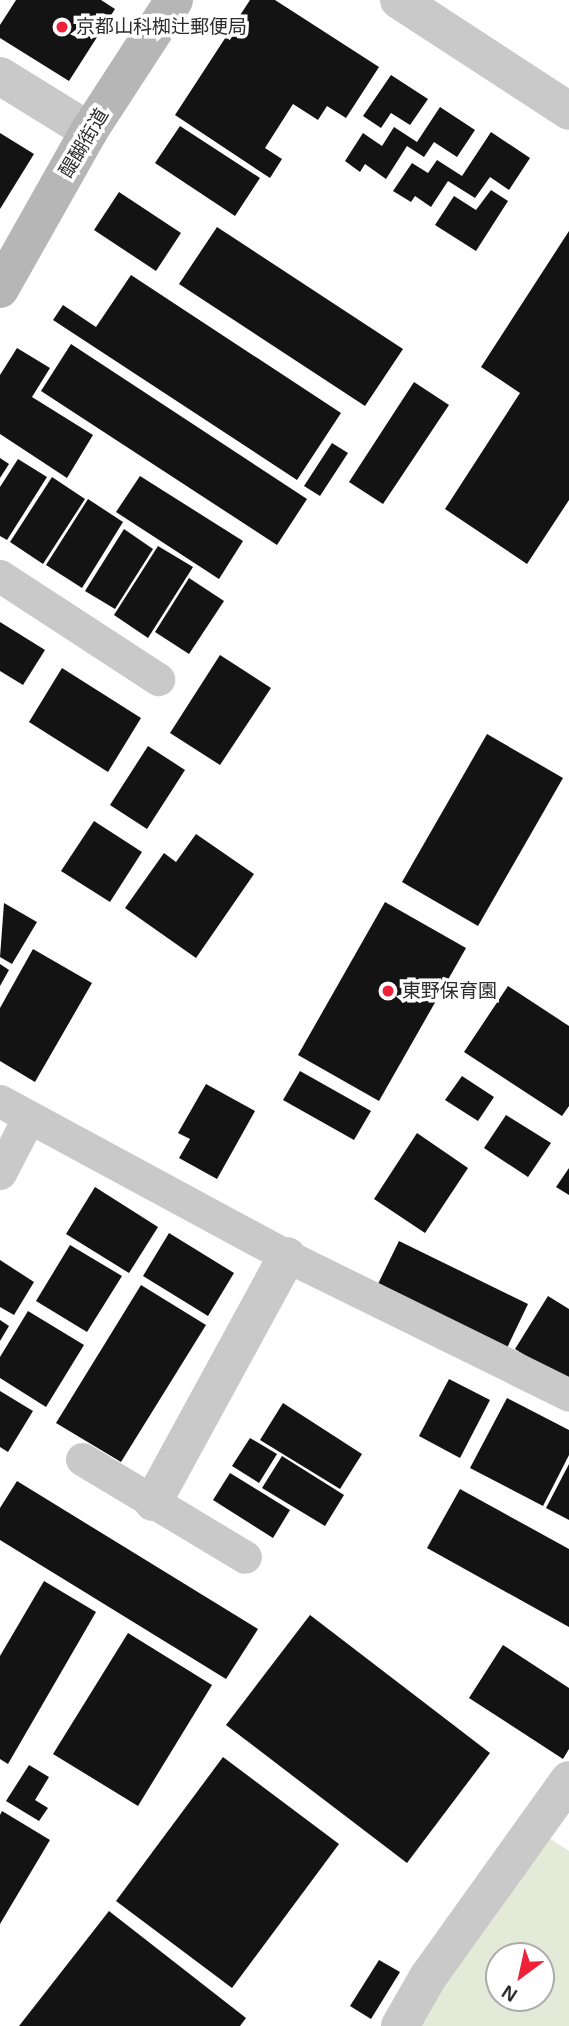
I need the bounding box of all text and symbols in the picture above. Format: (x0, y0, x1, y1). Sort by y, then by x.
place label: 京都山科椥辻郵便局 (76, 16, 247, 38)
marker: 京都山科椥辻郵便局 (54, 19, 70, 35)
street label: 醍醐街道 (55, 105, 113, 181)
place label: 東野保育園 (402, 980, 497, 1002)
marker: 東野保育園 (380, 983, 396, 999)
north arrow (485, 1942, 555, 2012)
text: N (498, 1981, 521, 2006)

